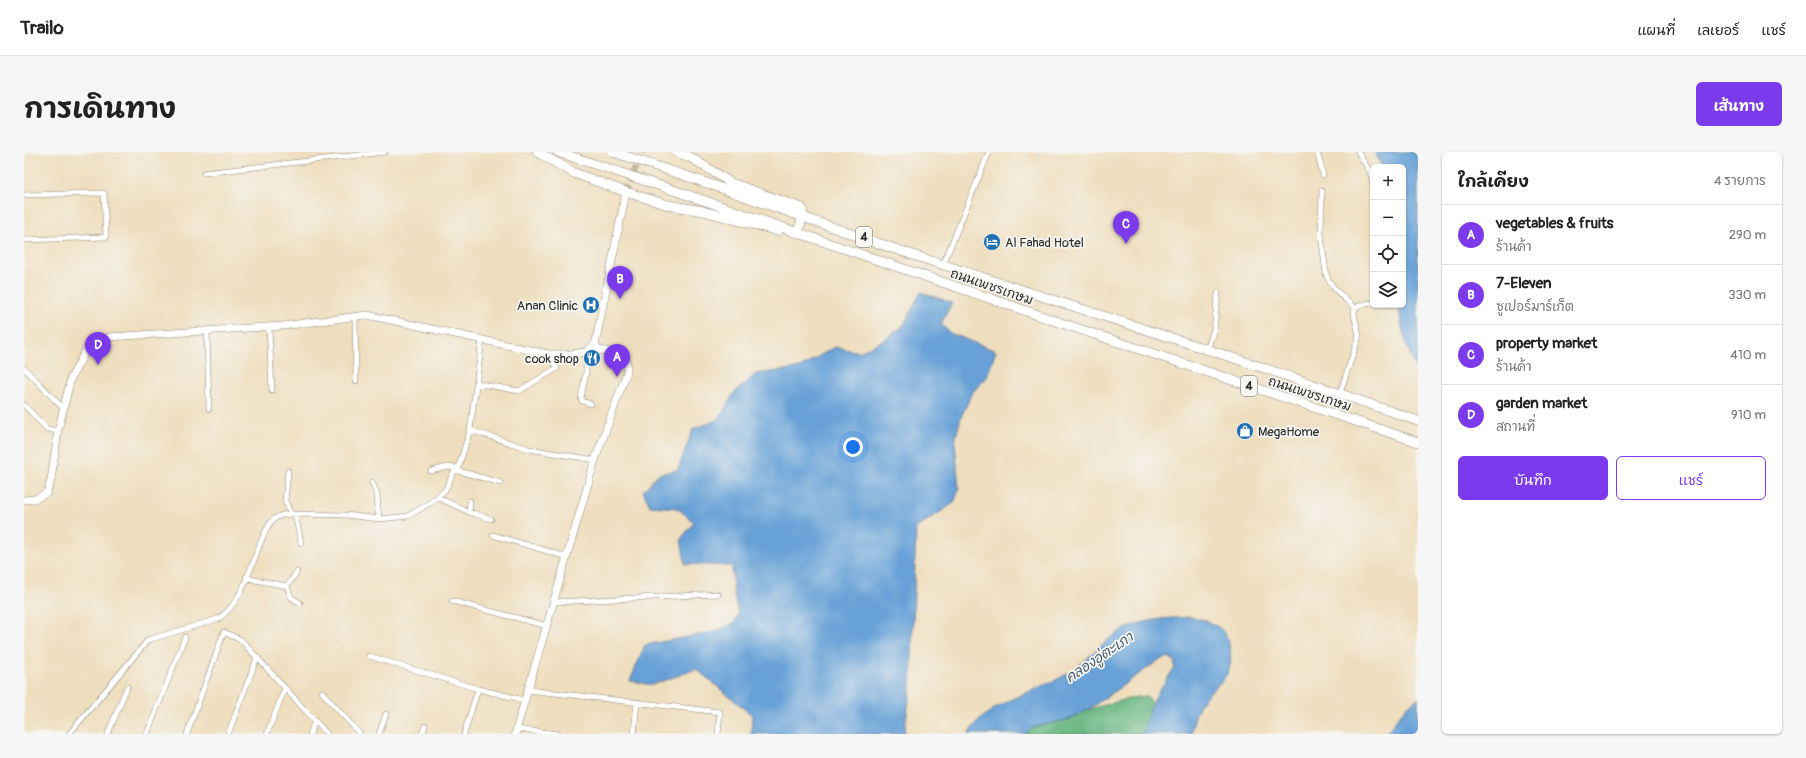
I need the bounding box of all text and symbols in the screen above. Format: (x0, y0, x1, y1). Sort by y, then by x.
text: Trailo (20, 16, 64, 40)
text: แผนที่ (1637, 22, 1675, 39)
text: เลเยอร์ (1697, 22, 1739, 39)
text: แชร์ (1761, 22, 1786, 39)
button: เส้นทาง (1696, 82, 1782, 126)
text: การเดินทาง (24, 92, 176, 127)
map controls (1370, 164, 1406, 308)
button: + (1370, 164, 1406, 200)
text: ใกล้เคียง (1458, 171, 1529, 192)
text: 4 รายการ (1714, 173, 1766, 189)
button: − (1370, 200, 1406, 236)
pin: C (1113, 211, 1139, 244)
text: vegetables & fruits (1496, 214, 1613, 233)
road number: 4 (856, 227, 872, 247)
text: A (1467, 227, 1475, 243)
text: 290 m (1729, 227, 1766, 243)
hotel icon: Al Fahad Hotel (982, 232, 1002, 252)
place label: Al Fahad Hotel (1005, 235, 1084, 251)
button: locate (1370, 236, 1406, 272)
text: ร้านค้า (1496, 239, 1532, 255)
street label: ถนนเพชรเกษม (948, 265, 1035, 309)
pin: B (607, 266, 633, 299)
button: layers (1370, 272, 1406, 308)
text: 7-Eleven (1496, 274, 1551, 293)
text: B (1467, 287, 1475, 303)
text: 330 m (1728, 287, 1766, 303)
hospital icon: Anan Clinic (581, 295, 601, 315)
place label: Anan Clinic (517, 298, 578, 314)
text: ซูเปอร์มาร์เก็ต (1496, 299, 1574, 315)
pin: D (85, 332, 111, 365)
text: property market (1496, 334, 1597, 353)
pin: A (604, 344, 630, 377)
text: C (1467, 347, 1475, 363)
text: 410 m (1730, 347, 1766, 363)
restaurant icon: cook shop (582, 348, 602, 368)
place label: cook shop (525, 351, 579, 367)
text: ร้านค้า (1496, 359, 1532, 375)
street label: ถนนเพชรเกษม (1266, 373, 1353, 415)
road number: 4 (1241, 376, 1257, 396)
text: garden market (1496, 394, 1587, 413)
text: D (1467, 407, 1475, 423)
text: 910 m (1731, 407, 1766, 423)
text: สถานที่ (1496, 419, 1535, 435)
shop icon: MegaHome (1235, 421, 1255, 441)
place label: MegaHome (1258, 424, 1320, 440)
your location (843, 437, 863, 457)
button: บันทึก (1458, 456, 1608, 500)
button: แชร์ (1616, 456, 1766, 500)
water label: คลองอู่ตะเภา (1062, 627, 1138, 688)

